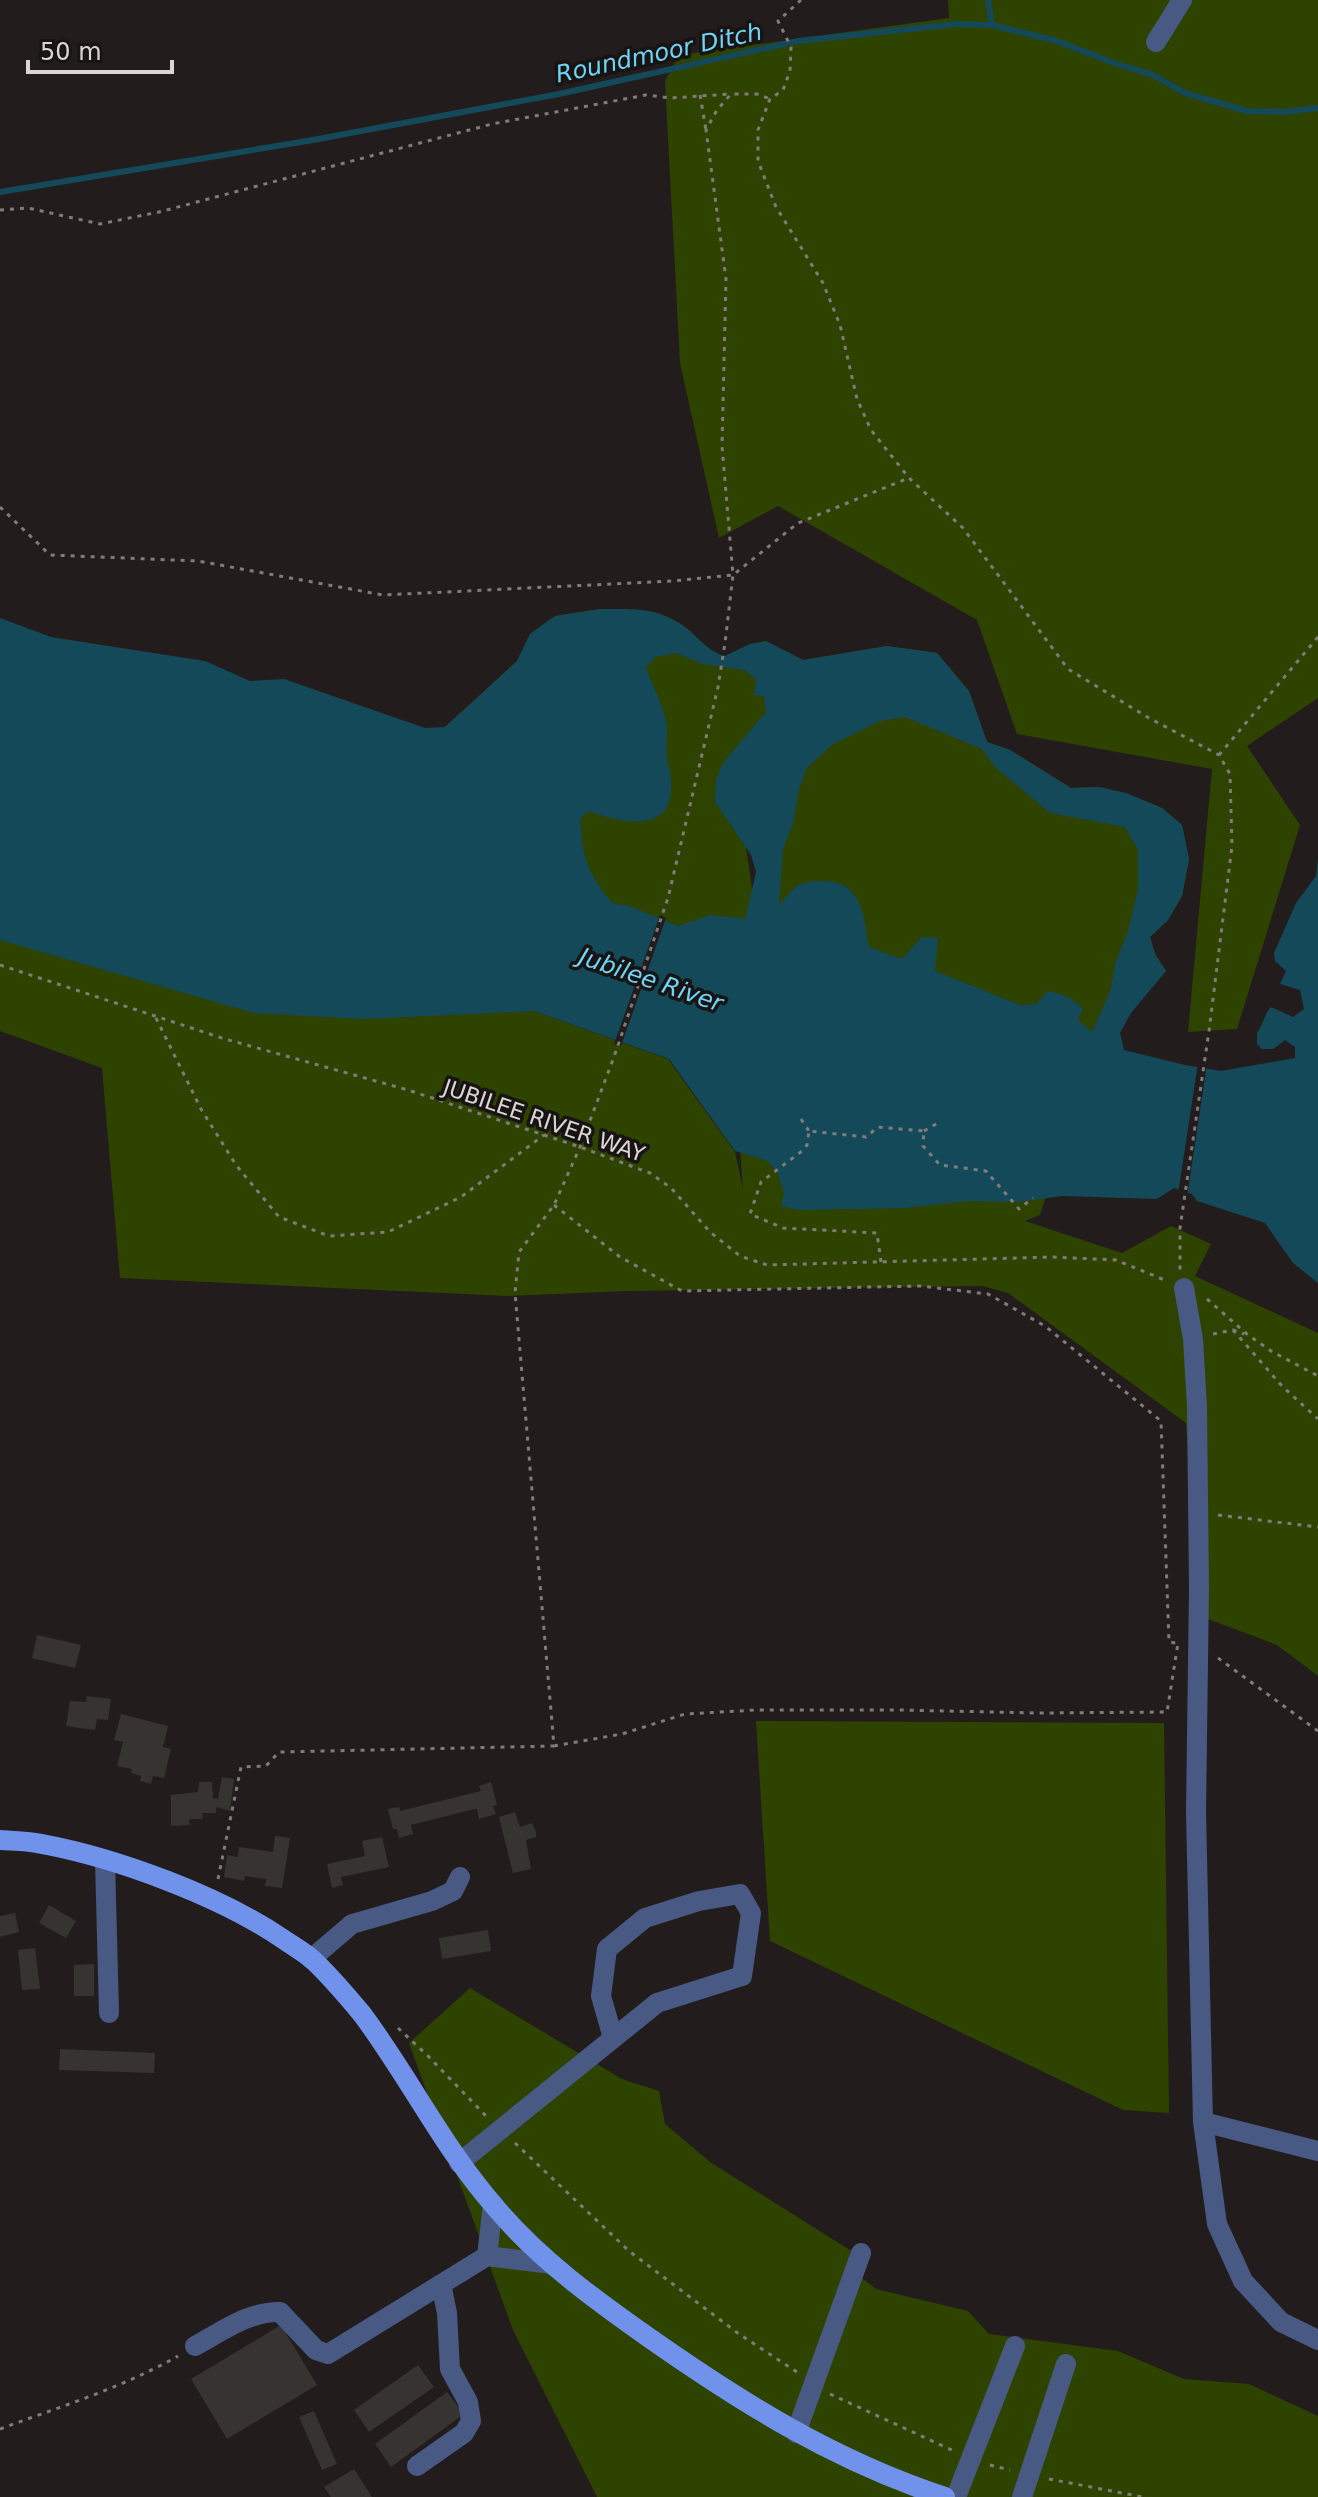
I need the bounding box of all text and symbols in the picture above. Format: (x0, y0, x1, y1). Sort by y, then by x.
water label: Roundmoor Ditch (553, 17, 765, 89)
scale bar (28, 24, 172, 74)
text: 50 m (40, 38, 102, 66)
water label: Jubilee River (572, 941, 729, 1018)
street label: JUBILEE RIVER WAY (438, 1074, 648, 1167)

